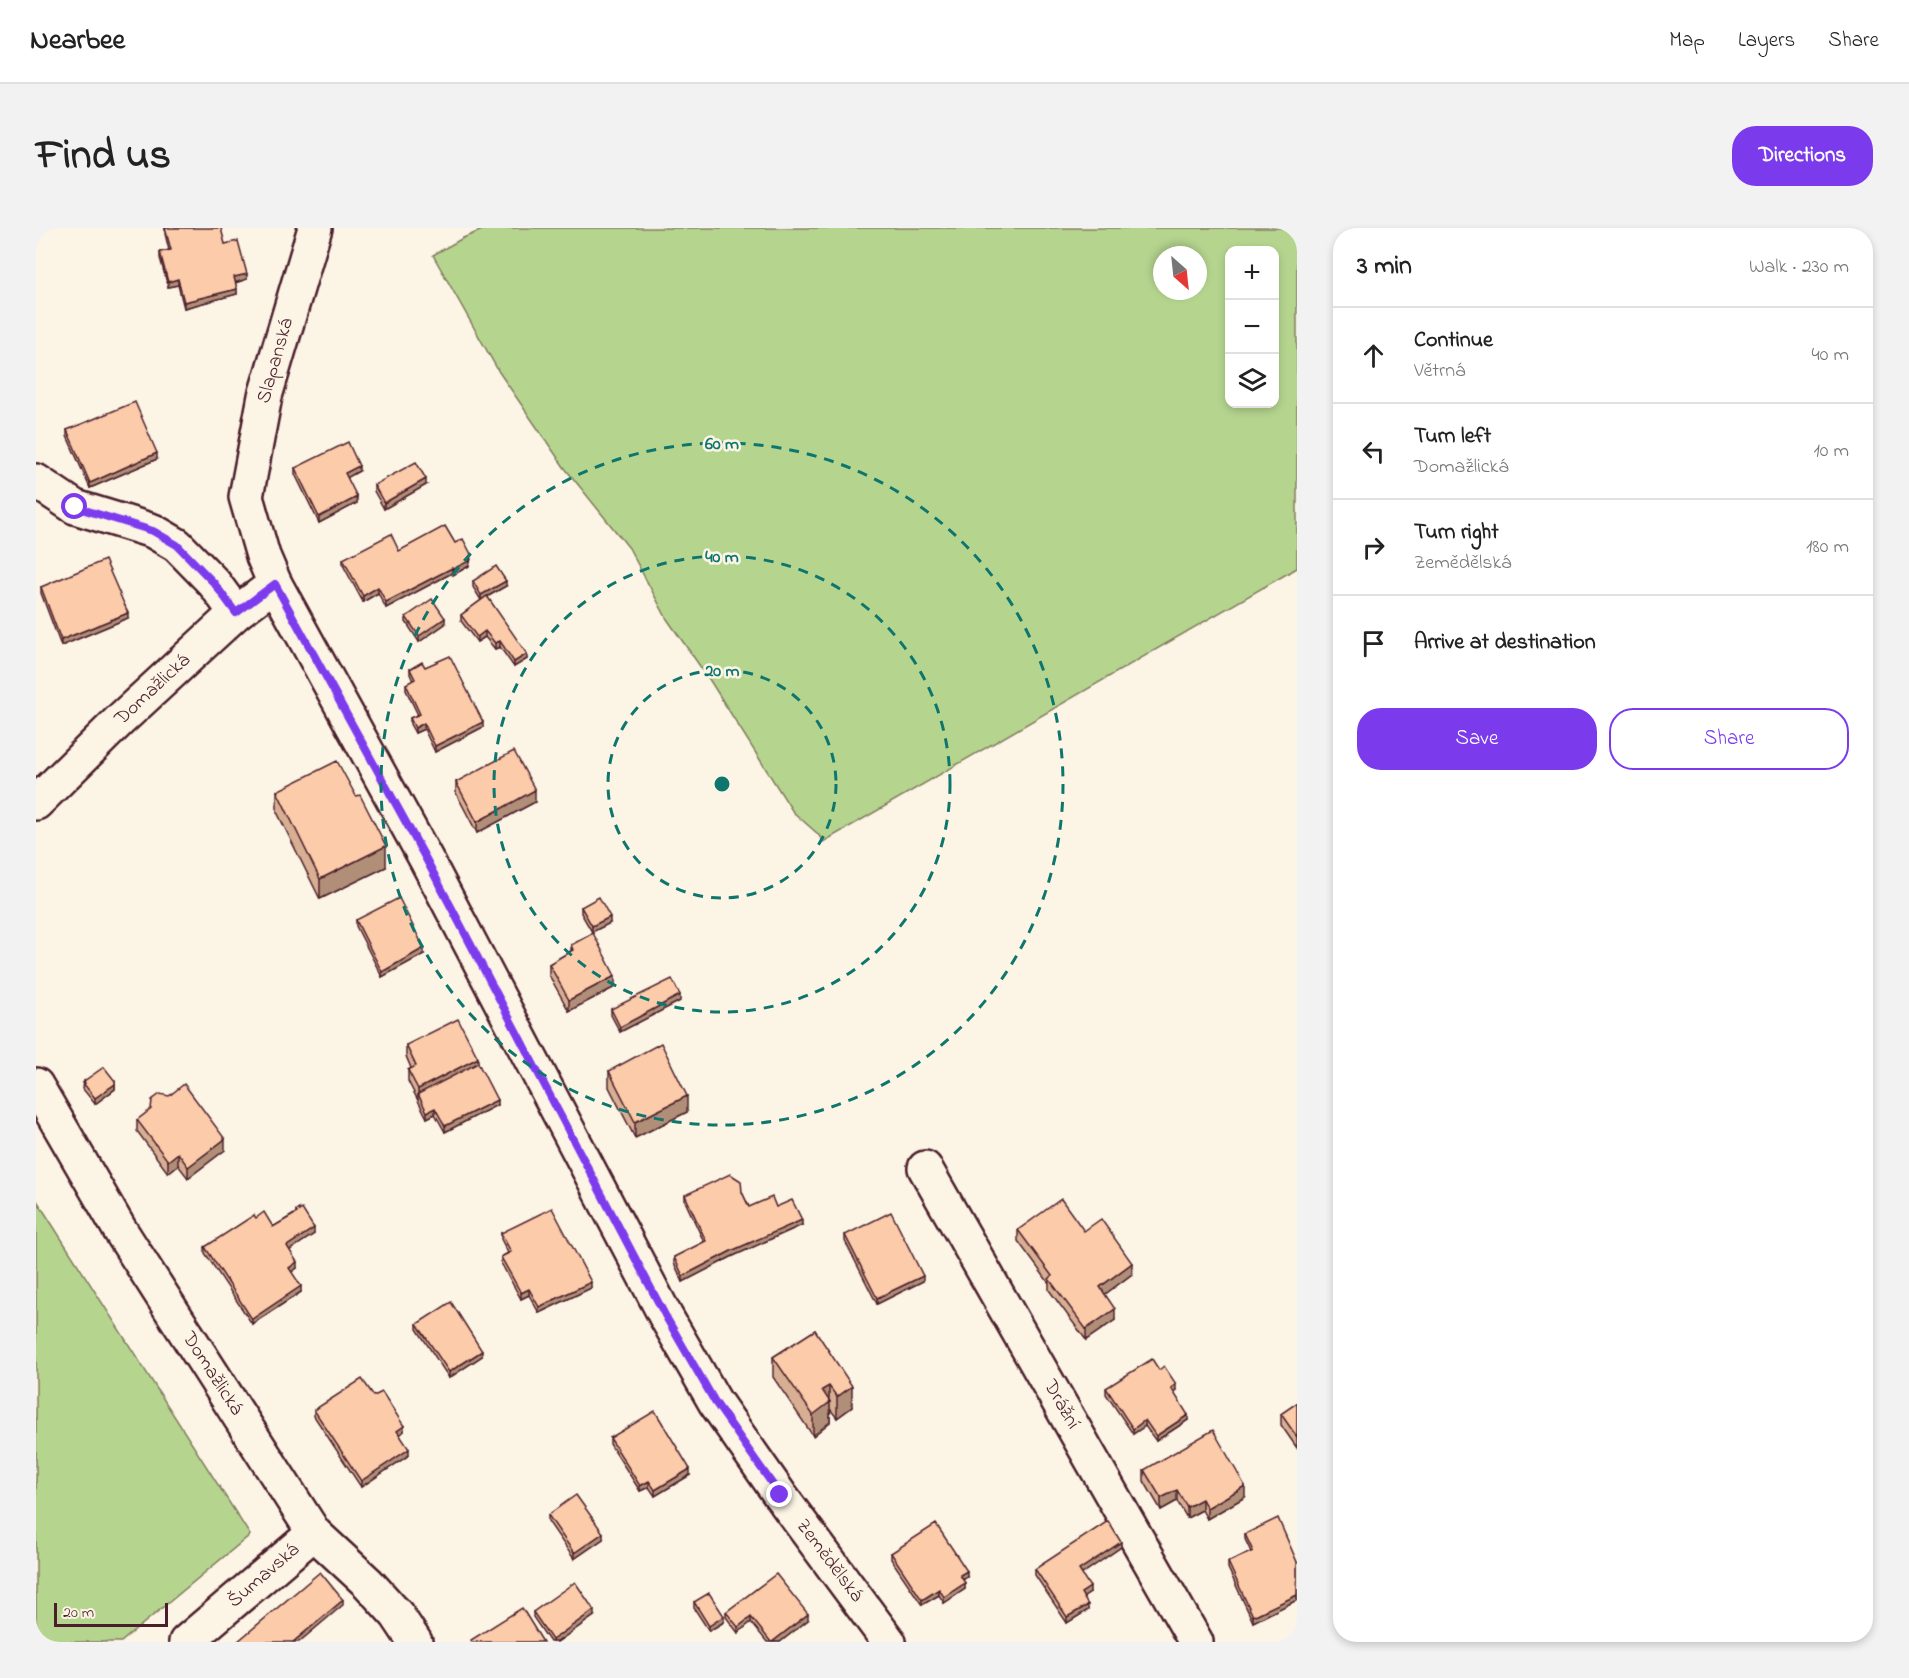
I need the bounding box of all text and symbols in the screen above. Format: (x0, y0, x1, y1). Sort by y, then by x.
text: Nearbee (30, 21, 125, 62)
text: Map (1669, 26, 1705, 56)
text: Layers (1738, 26, 1795, 56)
text: Share (1828, 26, 1879, 56)
text: Find us (36, 126, 171, 187)
button: Directions (1732, 126, 1873, 186)
north arrow (1153, 246, 1207, 300)
map controls (1225, 246, 1279, 408)
button: + (1225, 246, 1279, 300)
text: 3 min (1357, 248, 1412, 286)
text: Walk · 230 m (1749, 253, 1849, 282)
button: − (1225, 300, 1279, 354)
street label: Slapanská (250, 315, 302, 407)
text: Continue (1414, 325, 1493, 357)
icon: ahead (1357, 339, 1390, 372)
text: 40 m (1812, 341, 1849, 370)
button: layers (1225, 354, 1279, 408)
text: Větrná (1414, 357, 1465, 386)
text: Turn left (1414, 421, 1491, 453)
text: 60 m (705, 432, 739, 458)
icon: left (1357, 435, 1390, 468)
text: 10 m (1813, 437, 1849, 466)
text: Domažlická (1414, 453, 1509, 482)
route start (61, 493, 87, 519)
text: Turn right (1414, 517, 1499, 549)
icon: right (1357, 531, 1390, 564)
text: 180 m (1806, 533, 1849, 562)
text: 40 m (705, 545, 739, 571)
text: Zemědělská (1414, 549, 1511, 578)
icon: arrive (1357, 627, 1390, 660)
text: Arrive at destination (1414, 627, 1596, 659)
street label: Domažlická (108, 647, 197, 734)
text: 20 m (703, 659, 740, 685)
button: Save (1357, 708, 1597, 770)
button: Share (1609, 708, 1849, 770)
centre of rings (712, 774, 732, 794)
street label: Domažlická (174, 1326, 250, 1422)
street label: Drážní (1035, 1374, 1087, 1435)
route end (766, 1481, 792, 1507)
street label: Zemědělská (788, 1513, 870, 1609)
street label: Šumavská (222, 1536, 306, 1616)
scale bar (54, 1600, 168, 1628)
text: 20 m (63, 1601, 94, 1625)

